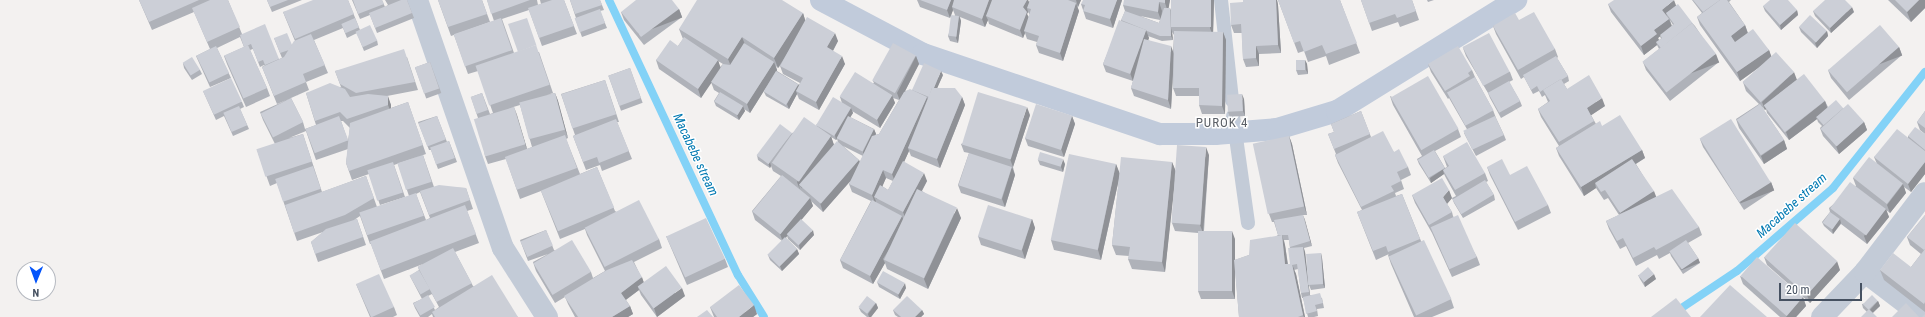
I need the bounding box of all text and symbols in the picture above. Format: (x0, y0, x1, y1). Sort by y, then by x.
water label: Macabebe stream (669, 111, 721, 199)
district label: PUROK 4 (1196, 115, 1248, 131)
water label: Macabebe stream (1754, 170, 1830, 242)
north arrow (16, 261, 56, 301)
scale bar (1781, 275, 1864, 301)
text: 20 m (1786, 283, 1810, 297)
text: N (32, 286, 39, 299)

